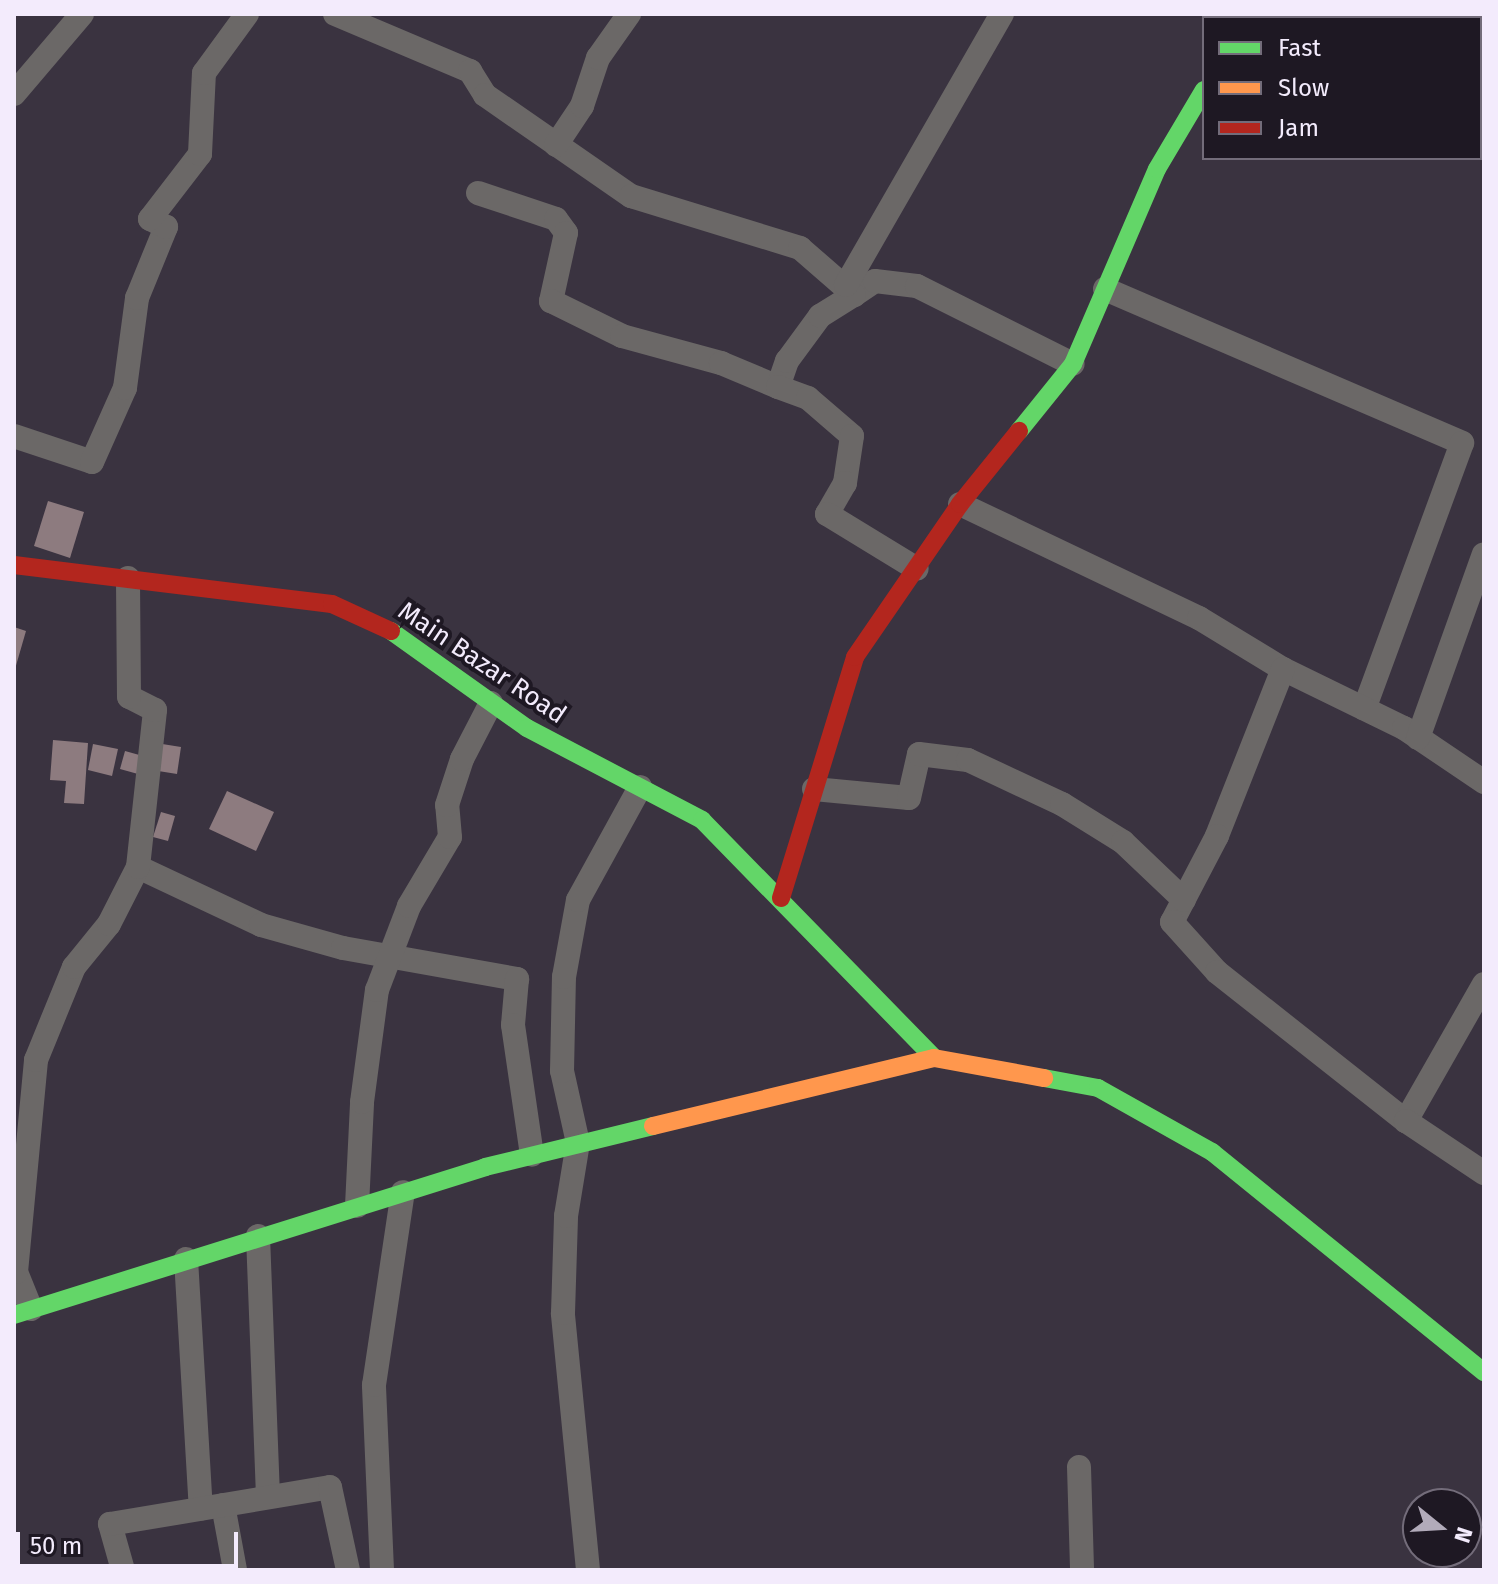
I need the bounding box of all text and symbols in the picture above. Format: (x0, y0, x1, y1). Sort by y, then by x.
legend (1202, 16, 1482, 160)
text: Fast (1278, 34, 1321, 62)
text: Slow (1278, 74, 1329, 102)
text: Jam (1278, 114, 1319, 142)
street label: Main Bazar Road (392, 595, 572, 731)
north arrow (1402, 1488, 1482, 1568)
scale bar (20, 1516, 242, 1566)
text: N (1448, 1524, 1478, 1546)
text: 50 m (30, 1532, 82, 1560)

